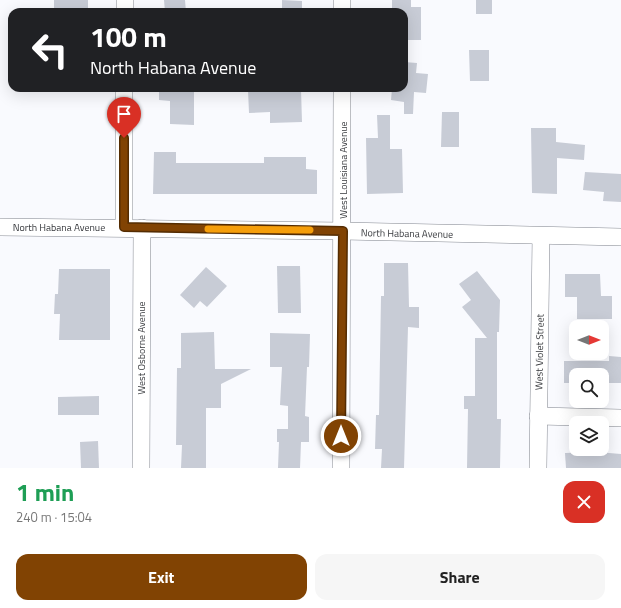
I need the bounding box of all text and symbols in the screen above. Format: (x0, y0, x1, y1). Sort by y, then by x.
text: 100 m (90, 15, 167, 58)
icon: left (24, 24, 76, 76)
text: North Habana Avenue (90, 54, 256, 81)
pin (107, 97, 141, 138)
icon: arrive (113, 103, 135, 125)
street label: West Louisiana Avenue (336, 121, 351, 219)
street label: North Habana Avenue (13, 220, 105, 235)
street label: North Habana Avenue (361, 225, 453, 242)
street label: West Osborne Avenue (134, 301, 149, 395)
street label: West Violet Street (531, 313, 548, 390)
north arrow (569, 320, 609, 360)
map controls (569, 320, 609, 456)
button: search (569, 368, 609, 408)
position arrow (320, 415, 362, 457)
button: layers (569, 416, 609, 456)
text: 1 min (16, 474, 74, 510)
button: close (563, 481, 605, 523)
text: 240 m · 15:04 (16, 507, 92, 527)
button: Exit (16, 554, 307, 600)
button: Share (315, 554, 605, 600)

